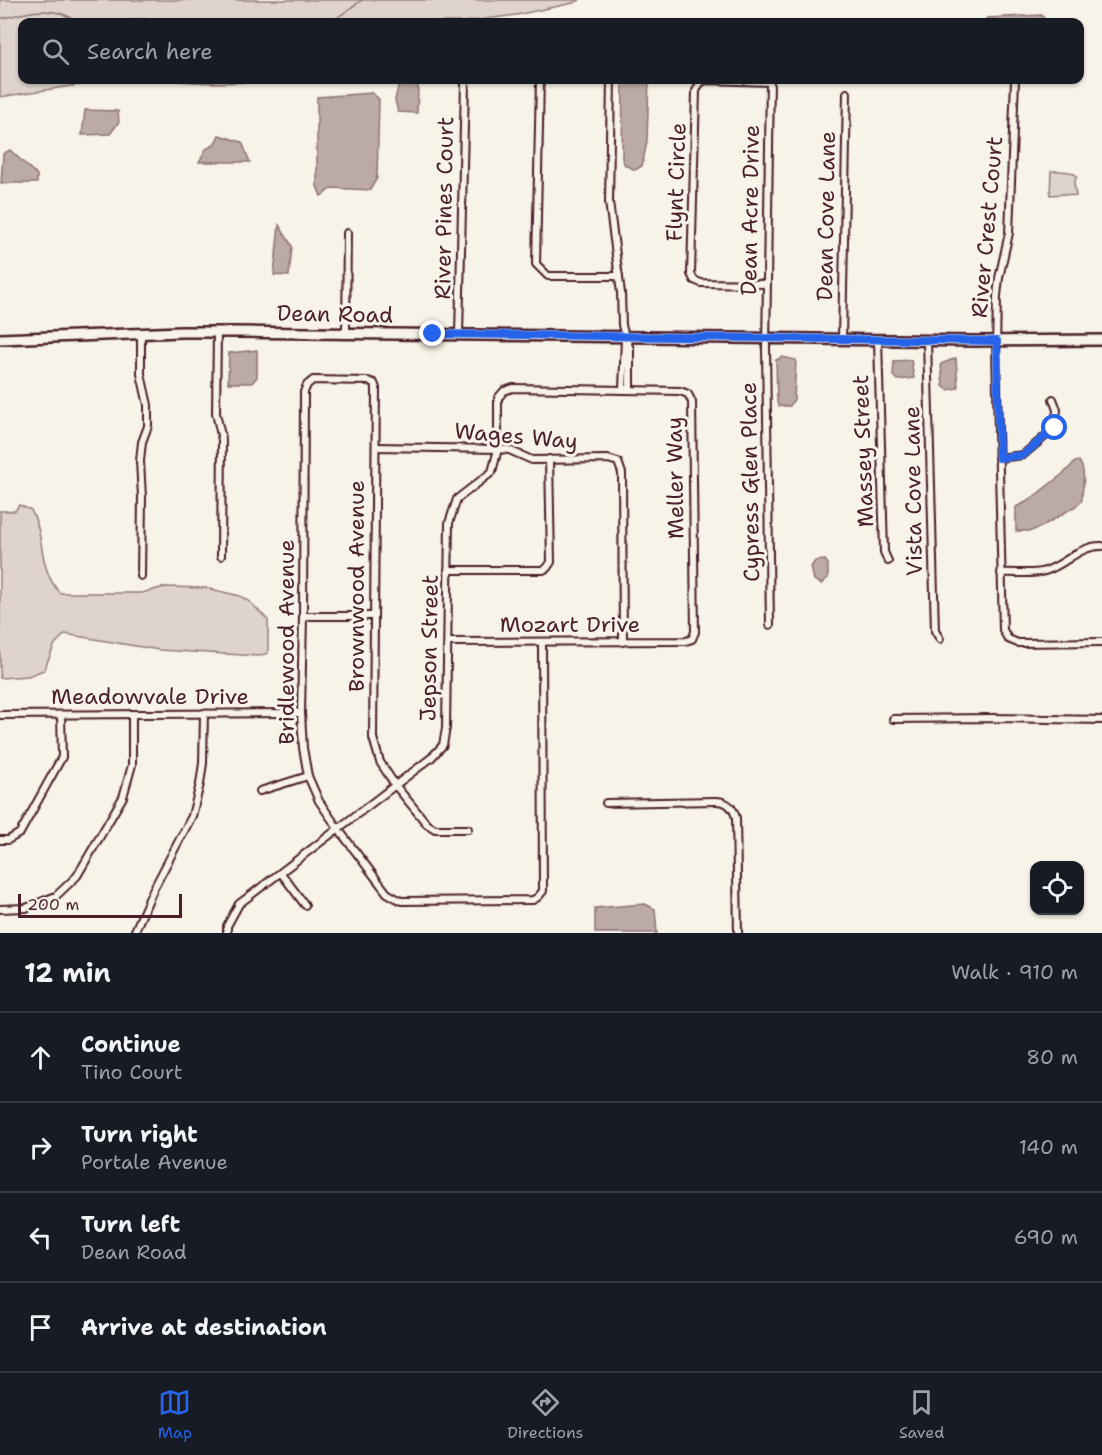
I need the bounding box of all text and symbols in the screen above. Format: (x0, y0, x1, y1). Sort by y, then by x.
search box (18, 18, 1084, 84)
icon: search (39, 35, 72, 68)
text: Search here (87, 37, 213, 66)
street label: River Pines Court (428, 116, 460, 300)
street label: Flynt Circle (659, 122, 693, 242)
street label: Dean Acre Drive (734, 124, 766, 296)
street label: Dean Cove Lane (810, 131, 842, 301)
street label: River Crest Court (965, 135, 1009, 319)
street label: Dean Road (277, 298, 393, 330)
route end (419, 320, 445, 346)
street label: Massey Street (846, 374, 880, 528)
street label: Cypress Glen Place (734, 382, 766, 582)
street label: Vista Cove Lane (897, 406, 929, 576)
route start (1041, 414, 1067, 440)
street label: Wages Way (453, 416, 579, 456)
street label: Meller Way (659, 417, 691, 539)
street label: Brownwood Avenue (342, 480, 371, 692)
street label: Bridlewood Avenue (272, 539, 301, 745)
street label: Jepson Street (413, 574, 445, 722)
street label: Mozart Drive (500, 610, 640, 639)
street label: Meadowvale Drive (51, 682, 249, 711)
map controls (1030, 861, 1084, 915)
button: locate (1030, 861, 1084, 915)
scale bar (18, 891, 182, 918)
text: 200 m (27, 894, 79, 915)
text: 12 min (24, 955, 111, 990)
text: Walk · 910 m (951, 959, 1078, 985)
text: Continue (81, 1030, 181, 1059)
icon: ahead (24, 1041, 57, 1074)
text: 80 m (1026, 1044, 1078, 1070)
text: Tino Court (81, 1059, 182, 1085)
text: Turn right (81, 1120, 198, 1149)
icon: right (24, 1131, 57, 1164)
text: 140 m (1019, 1134, 1078, 1160)
text: Portale Avenue (81, 1149, 228, 1175)
text: Turn left (81, 1210, 180, 1239)
icon: left (24, 1221, 57, 1254)
text: 690 m (1014, 1224, 1078, 1250)
text: Dean Road (81, 1239, 187, 1265)
icon: arrive (24, 1311, 57, 1344)
text: Arrive at destination (81, 1313, 327, 1342)
tab: Map (158, 1386, 192, 1443)
tab: Directions (507, 1386, 584, 1443)
tab: Saved (899, 1386, 944, 1443)

